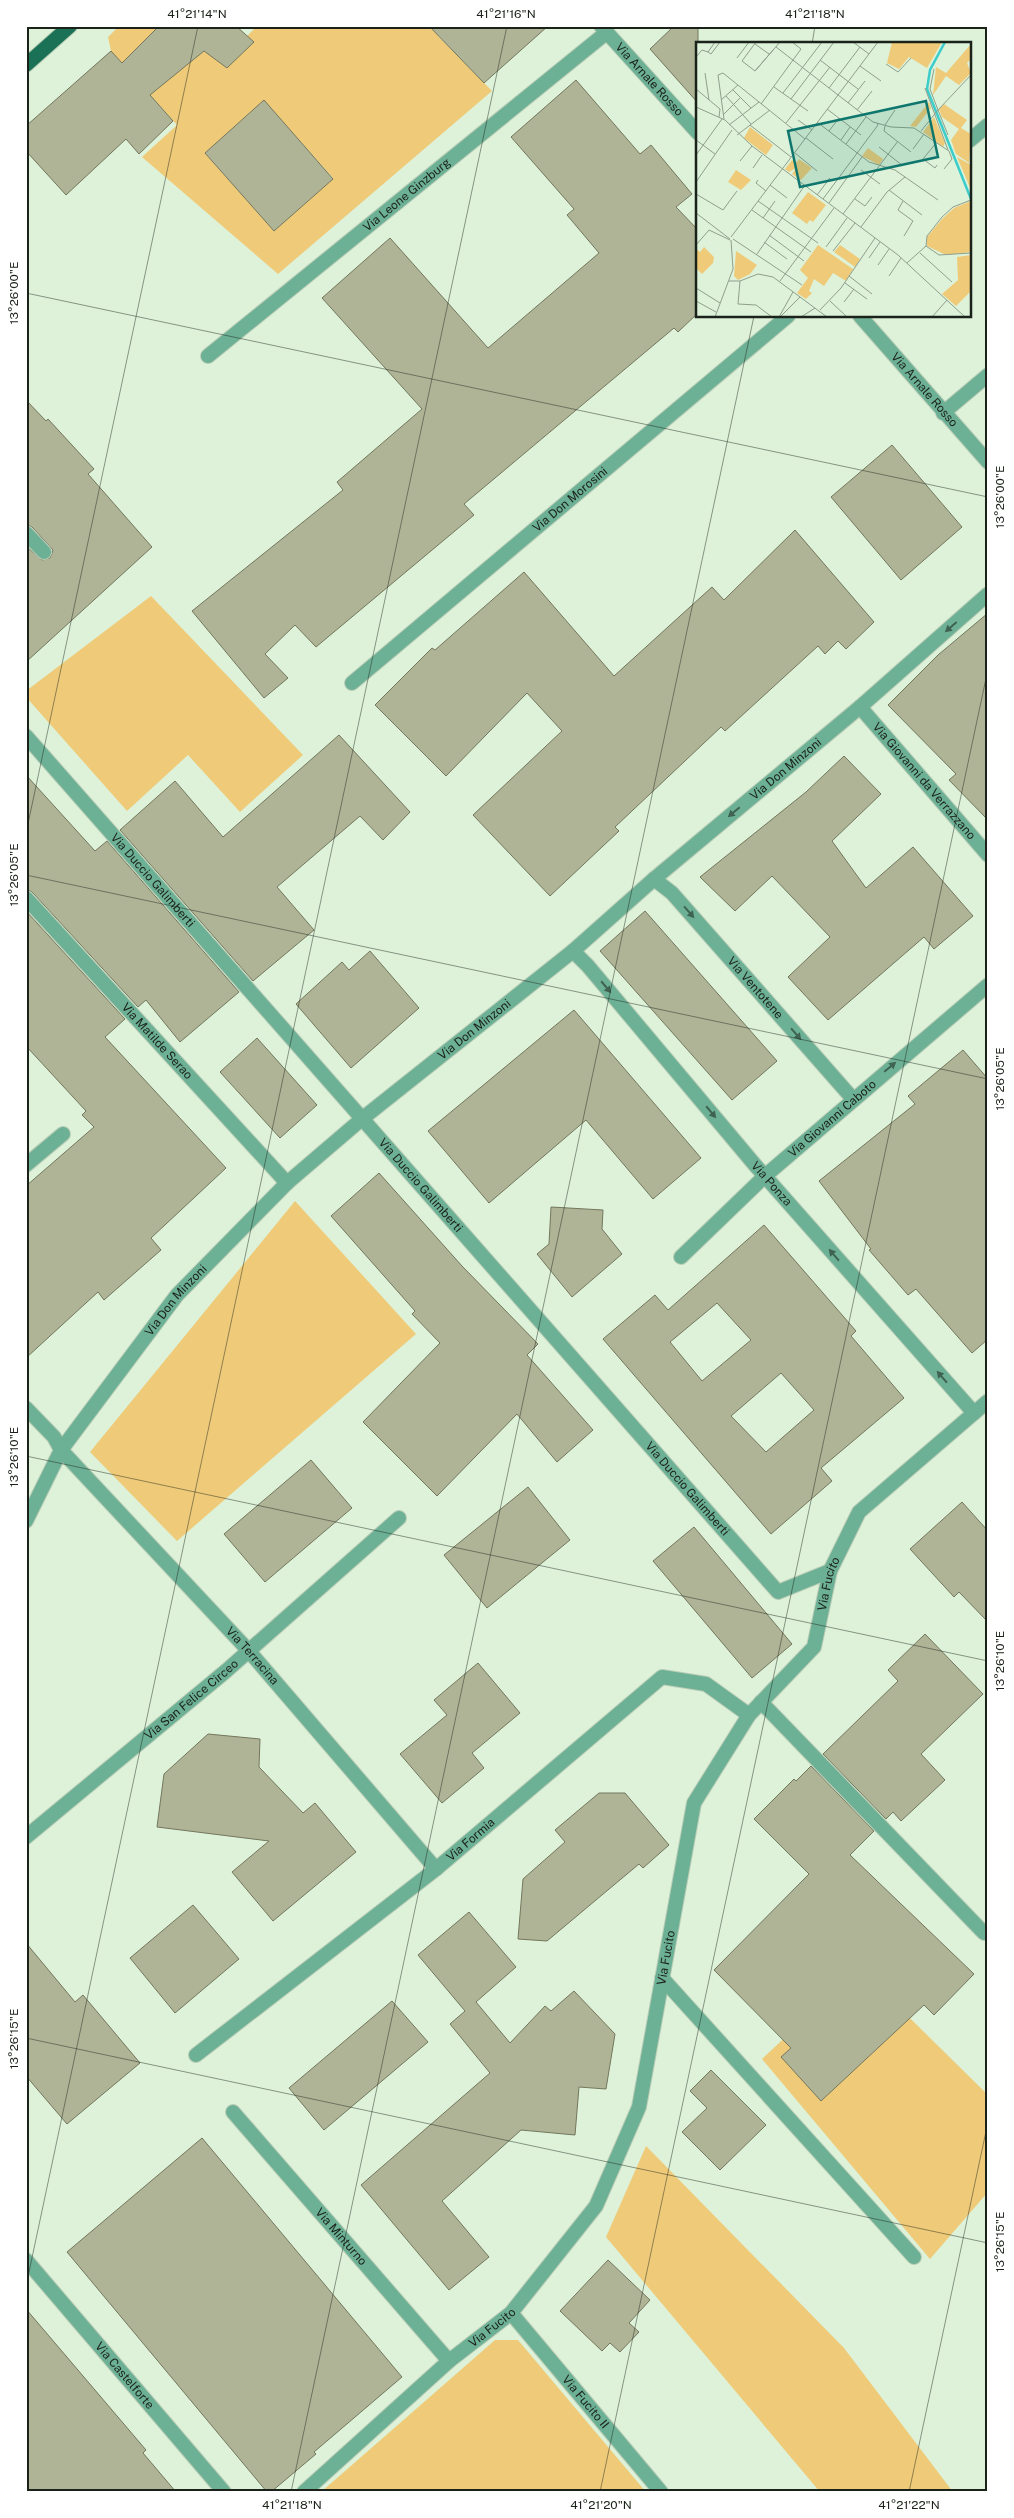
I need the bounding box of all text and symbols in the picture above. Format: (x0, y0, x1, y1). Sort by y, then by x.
text: 41°21'14"N (167, 7, 227, 21)
text: 41°21'16"N (476, 7, 536, 21)
text: 41°21'18"N (785, 7, 845, 21)
street label: Via Arnale Rosso (613, 40, 686, 119)
inset map (696, 42, 972, 318)
street label: Via Leone Ginzburg (360, 155, 453, 234)
text: 13°26'00"E (7, 262, 21, 324)
street label: Via Arnale Rosso (888, 350, 961, 430)
street label: Via Don Morosini (530, 464, 610, 535)
text: 13°26'00"E (993, 466, 1007, 528)
one-way arrow (945, 621, 958, 632)
street label: Via Giovanni da Verrazzano (870, 720, 979, 843)
street label: Via Don Minzoni (747, 735, 824, 803)
one-way arrow (728, 806, 741, 817)
street label: Via Duccio Galimberti (108, 831, 198, 930)
text: 13°26'05"E (7, 843, 21, 907)
one-way arrow (683, 906, 695, 918)
street label: Via Ventotene (724, 954, 786, 1022)
one-way arrow (601, 981, 612, 994)
street label: Via Don Minzoni (435, 996, 513, 1063)
street label: Via Matilde Serao (119, 1000, 196, 1082)
one-way arrow (790, 1028, 802, 1040)
text: 13°26'05"E (993, 1047, 1007, 1111)
one-way arrow (884, 1061, 896, 1073)
street label: Via Giovanni Caboto (785, 1077, 879, 1160)
one-way arrow (705, 1105, 716, 1118)
street label: Via Duccio Galimberti (376, 1136, 466, 1235)
street label: Via Ponza (748, 1159, 795, 1209)
one-way arrow (828, 1249, 840, 1261)
street label: Via Don Minzoni (142, 1262, 210, 1338)
one-way arrow (936, 1370, 947, 1383)
text: 13°26'10"E (7, 1427, 21, 1487)
street label: Via Duccio Galimberti (642, 1439, 732, 1539)
street label: Via Fucito (815, 1554, 843, 1612)
street label: Via Terracina (223, 1624, 282, 1688)
text: 13°26'10"E (993, 1631, 1007, 1691)
street label: Via San Felice Circeo (142, 1656, 241, 1743)
street label: Via Formia (444, 1815, 498, 1864)
street label: Via Fucito (654, 1929, 678, 1986)
text: 13°26'15"E (7, 2009, 21, 2069)
street label: Via Minturno (313, 2205, 370, 2268)
text: 13°26'15"E (993, 2212, 1007, 2272)
street label: Via Fucito (466, 2305, 519, 2350)
street label: Via Castelforte (92, 2339, 157, 2412)
street label: Via Fucito II (559, 2372, 612, 2431)
text: 41°21'18"N (262, 2498, 322, 2512)
text: 41°21'20"N (570, 2498, 632, 2512)
text: 41°21'22"N (878, 2498, 940, 2512)

